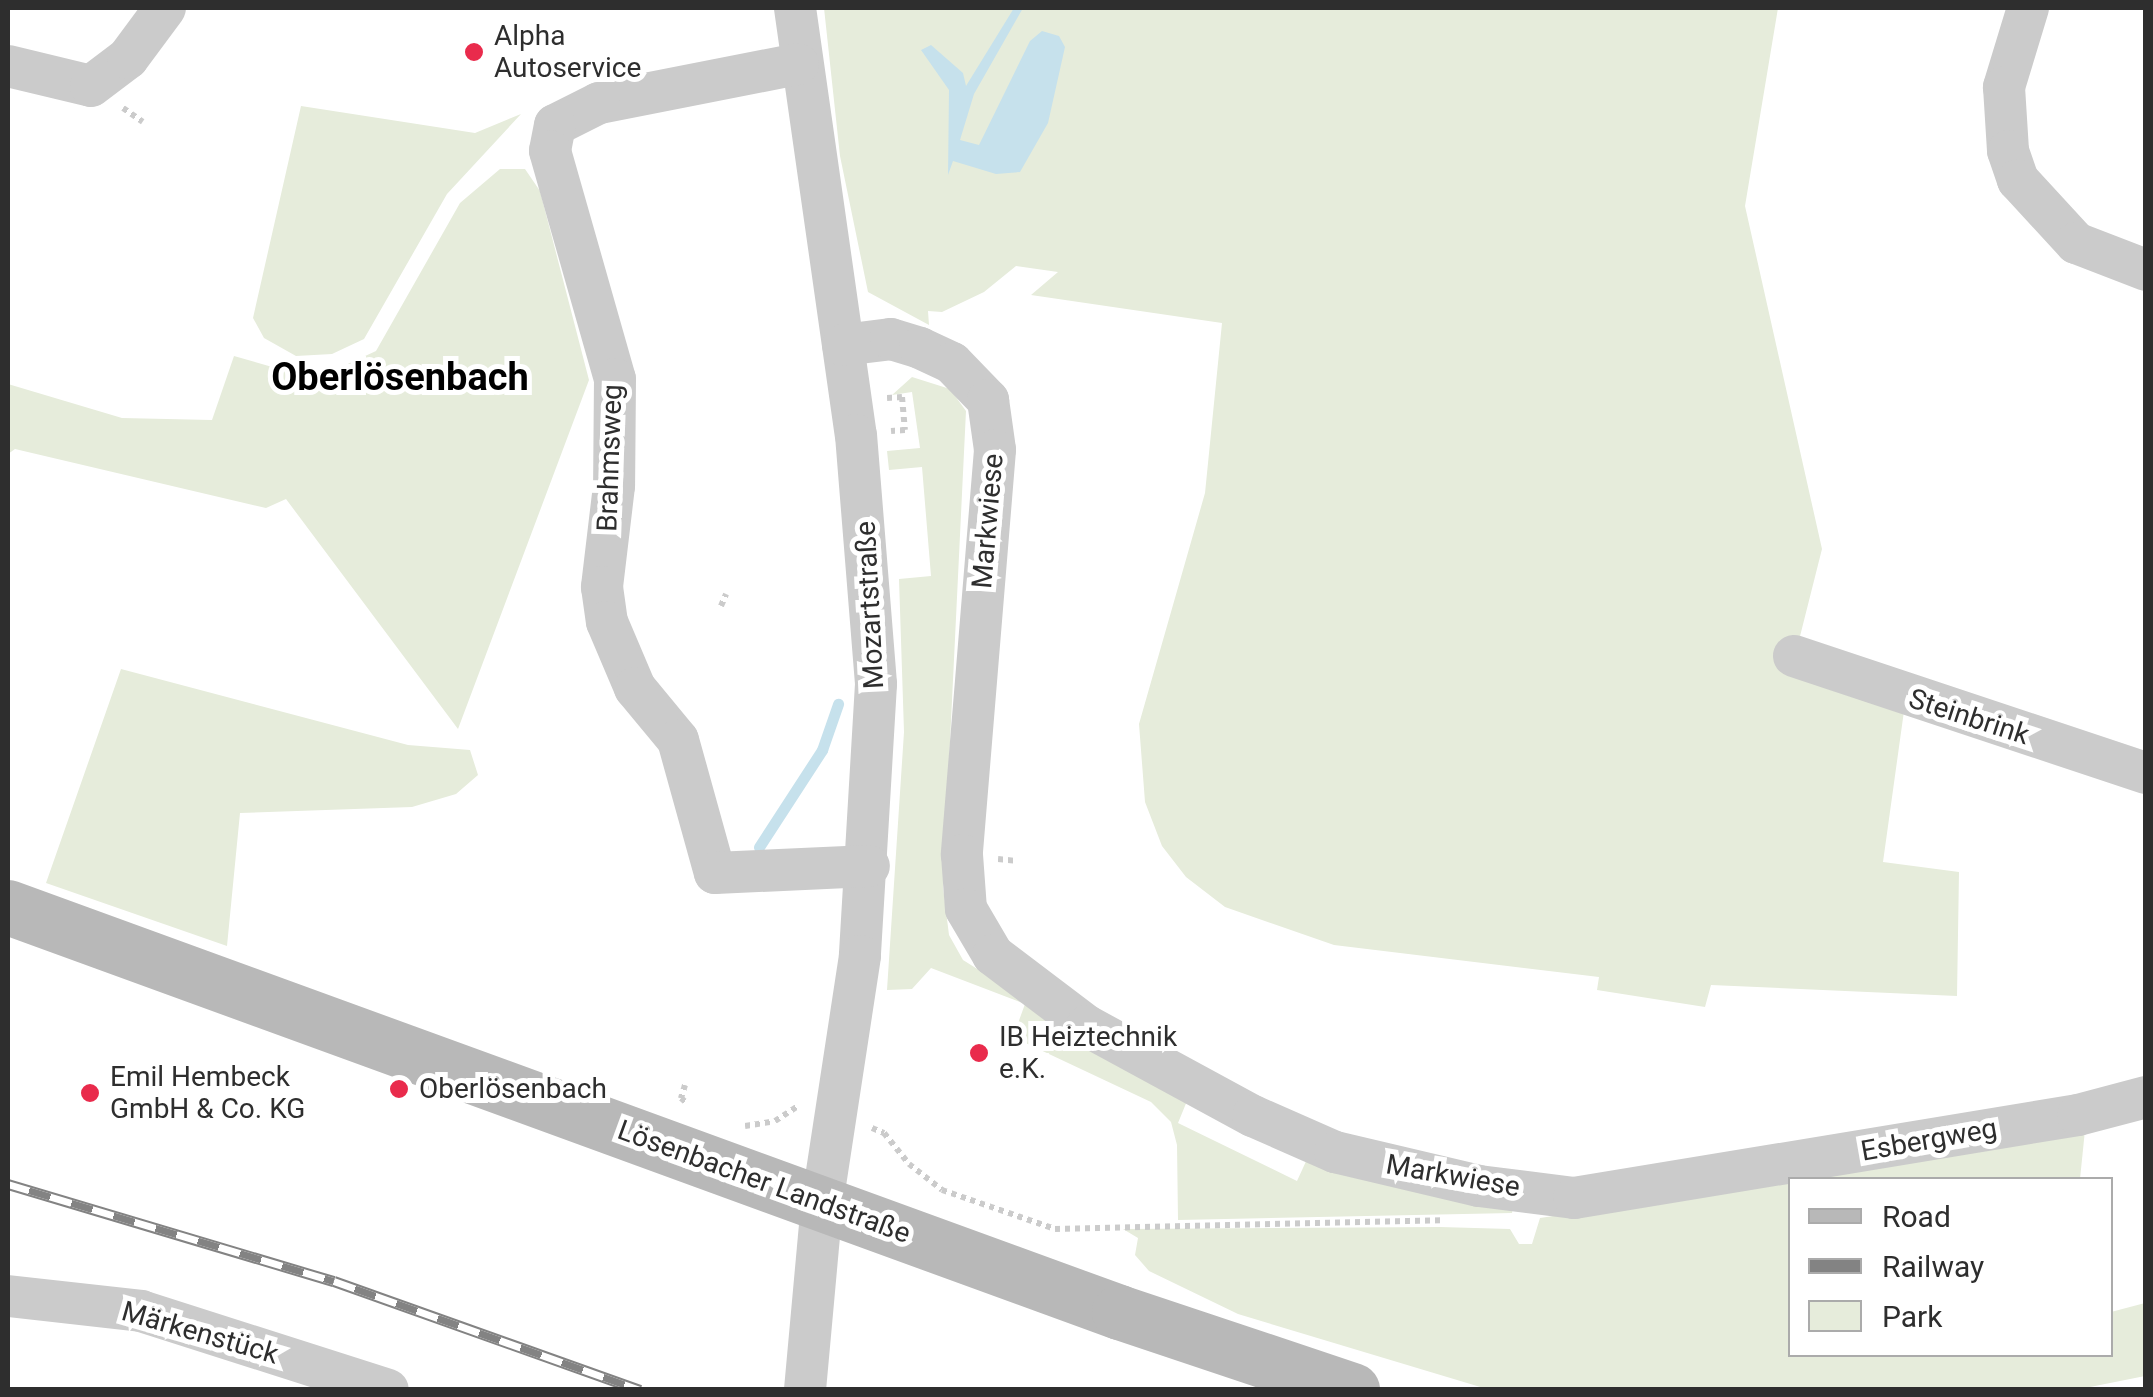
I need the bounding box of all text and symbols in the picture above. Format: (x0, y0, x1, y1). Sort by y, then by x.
place label: Alpha Autoservice (494, 19, 641, 85)
marker: Alpha Autoservice (463, 41, 485, 63)
district label: Oberlösenbach (271, 355, 529, 401)
street label: Brahmsweg (591, 384, 629, 532)
street label: Markwiese (965, 452, 1011, 590)
street label: Mozartstraße (849, 520, 891, 690)
street label: Steinbrink (1905, 682, 2033, 752)
place label: IB Heiztechnik e.K. (999, 1020, 1177, 1086)
marker: IB Heiztechnik e.K. (968, 1042, 990, 1064)
place label: Emil Hembeck GmbH & Co. KG (110, 1060, 305, 1126)
place label: Oberlösenbach (419, 1072, 607, 1106)
marker: Oberlösenbach (388, 1078, 410, 1100)
marker: Emil Hembeck GmbH & Co. KG (79, 1082, 101, 1104)
street label: Esbergweg (1858, 1112, 2000, 1168)
street label: Lösenbacher Landstraße (613, 1113, 915, 1251)
street label: Markwiese (1383, 1148, 1523, 1204)
legend (1788, 1177, 2113, 1357)
text: Road (1882, 1199, 1951, 1234)
text: Railway (1882, 1249, 1984, 1284)
street label: Märkenstück (118, 1295, 282, 1371)
text: Park (1882, 1299, 1942, 1334)

